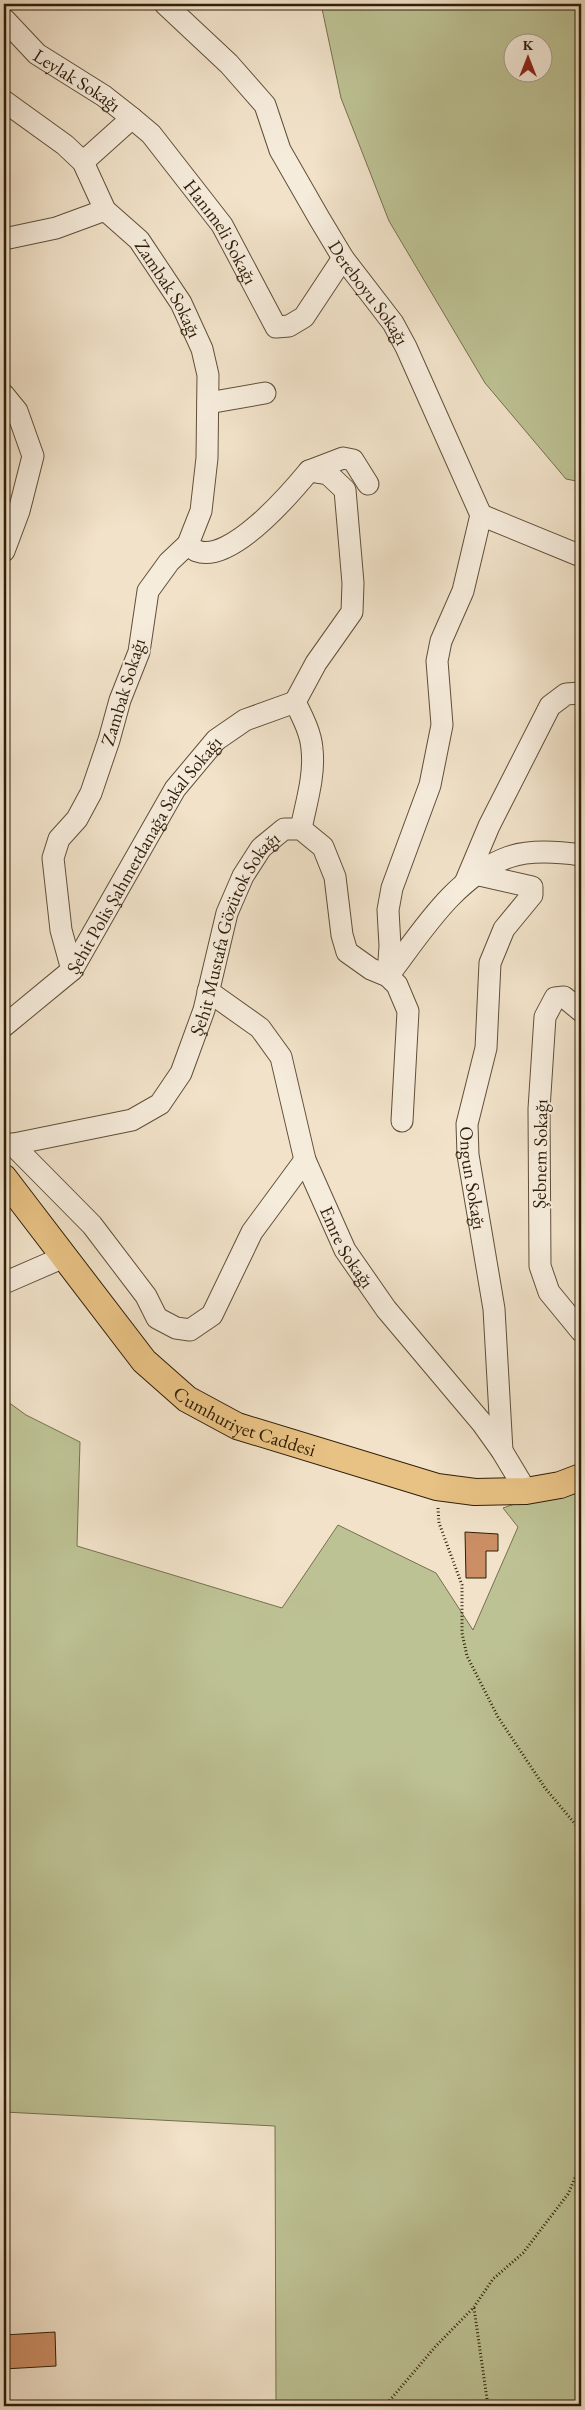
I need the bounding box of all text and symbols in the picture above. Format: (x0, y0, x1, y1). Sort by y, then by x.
north arrow (502, 32, 552, 82)
text: K (523, 36, 534, 54)
street label: Leylak Sokağı (29, 43, 126, 117)
street label: Hanımeli Sokağı (178, 174, 264, 289)
street label: Zambak Sokağı (129, 234, 208, 342)
street label: Dereboyu Sokağı (323, 236, 415, 350)
street label: Zambak Sokağı (95, 635, 151, 749)
street label: Şehit Polis Şahmerdanağa Sakal Sokağı (60, 730, 227, 978)
street label: Şehit Mustafa Gözütok Sokağı (183, 825, 285, 1039)
street label: Şebnem Sokağı (527, 1099, 553, 1209)
street label: Ongun Sokağı (455, 1126, 493, 1232)
street label: Emre Sokağı (314, 1202, 380, 1293)
street label: Cumhuriyet Caddesi (168, 1380, 319, 1462)

